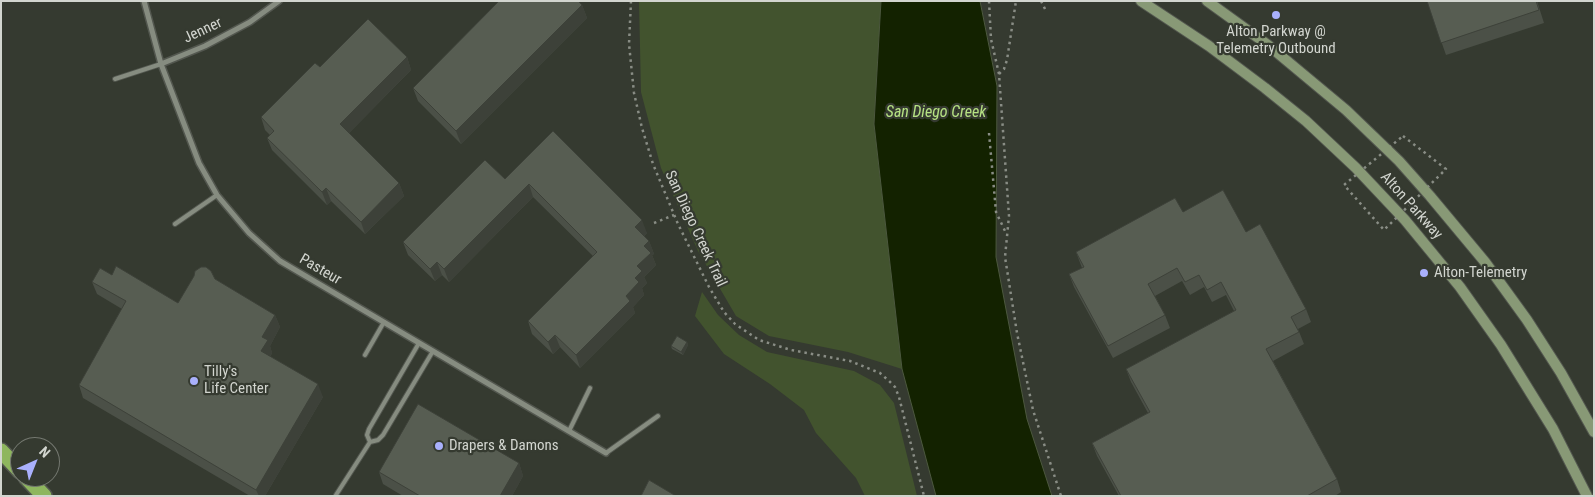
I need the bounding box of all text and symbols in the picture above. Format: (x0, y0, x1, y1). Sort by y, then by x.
marker: Alton Parkway @ Telemetry Outbound (1270, 9, 1282, 21)
street label: Jenner (181, 14, 225, 48)
place label: Alton Parkway @ Telemetry Outbound (1216, 23, 1336, 58)
water label: San Diego Creek (886, 103, 986, 123)
street label: San Diego Creek Trail (660, 168, 730, 290)
street label: Alton Parkway (1376, 169, 1446, 243)
street label: Pasteur (296, 251, 344, 289)
place label: Alton-Telemetry (1434, 264, 1527, 282)
marker: Alton-Telemetry (1418, 267, 1430, 279)
place label: Tilly's Life Center (204, 363, 268, 398)
marker: Tilly's Life Center (188, 375, 200, 387)
north arrow (10, 437, 60, 487)
place label: Drapers & Damons (449, 437, 559, 455)
marker: Drapers & Damons (433, 440, 445, 452)
text: N (36, 443, 53, 461)

